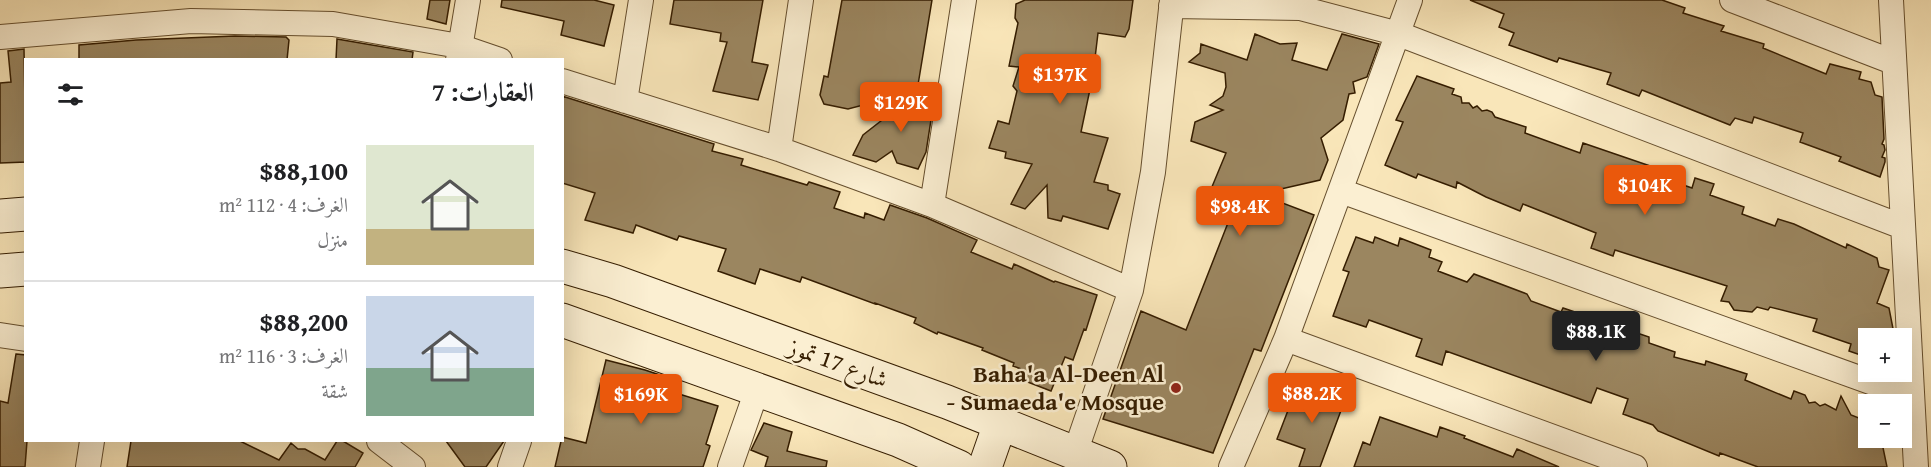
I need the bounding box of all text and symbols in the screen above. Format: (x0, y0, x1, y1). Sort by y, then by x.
pin: $137K (1018, 54, 1102, 105)
text: $137K (1033, 59, 1087, 88)
text: العقارات: 7 (432, 72, 534, 111)
icon: filters (54, 78, 87, 111)
pin: $129K (859, 82, 943, 133)
text: $129K (874, 87, 928, 116)
text: $88,100 (260, 151, 348, 190)
pin: $104K (1603, 165, 1687, 216)
icon: home (414, 169, 486, 241)
text: $104K (1618, 170, 1672, 199)
pin: $98.4K (1191, 186, 1289, 237)
text: الغرف: 4 · 112 m² (219, 190, 348, 219)
text: $98.4K (1210, 191, 1270, 220)
text: منزل (317, 225, 348, 254)
text: $88,200 (260, 302, 348, 341)
pin: $88.1K (1547, 311, 1645, 362)
text: $88.1K (1566, 316, 1626, 345)
icon: home (414, 320, 486, 392)
street label: شارع 17 تموز (781, 328, 893, 400)
map controls (1858, 328, 1912, 448)
button: + (1858, 328, 1912, 382)
text: الغرف: 3 · 116 m² (219, 341, 348, 370)
place label: Baha'a Al-Deen Al - Sumaeda'e Mosque (946, 356, 1165, 419)
pin: $88.2K (1263, 373, 1361, 424)
pin: $169K (599, 374, 683, 425)
text: شقة (322, 376, 348, 405)
text: $88.2K (1282, 378, 1342, 407)
text: $169K (614, 379, 668, 408)
marker: Baha'a Al-Deen Al - Sumaeda'e Mosque (1169, 381, 1183, 395)
button: − (1858, 394, 1912, 448)

